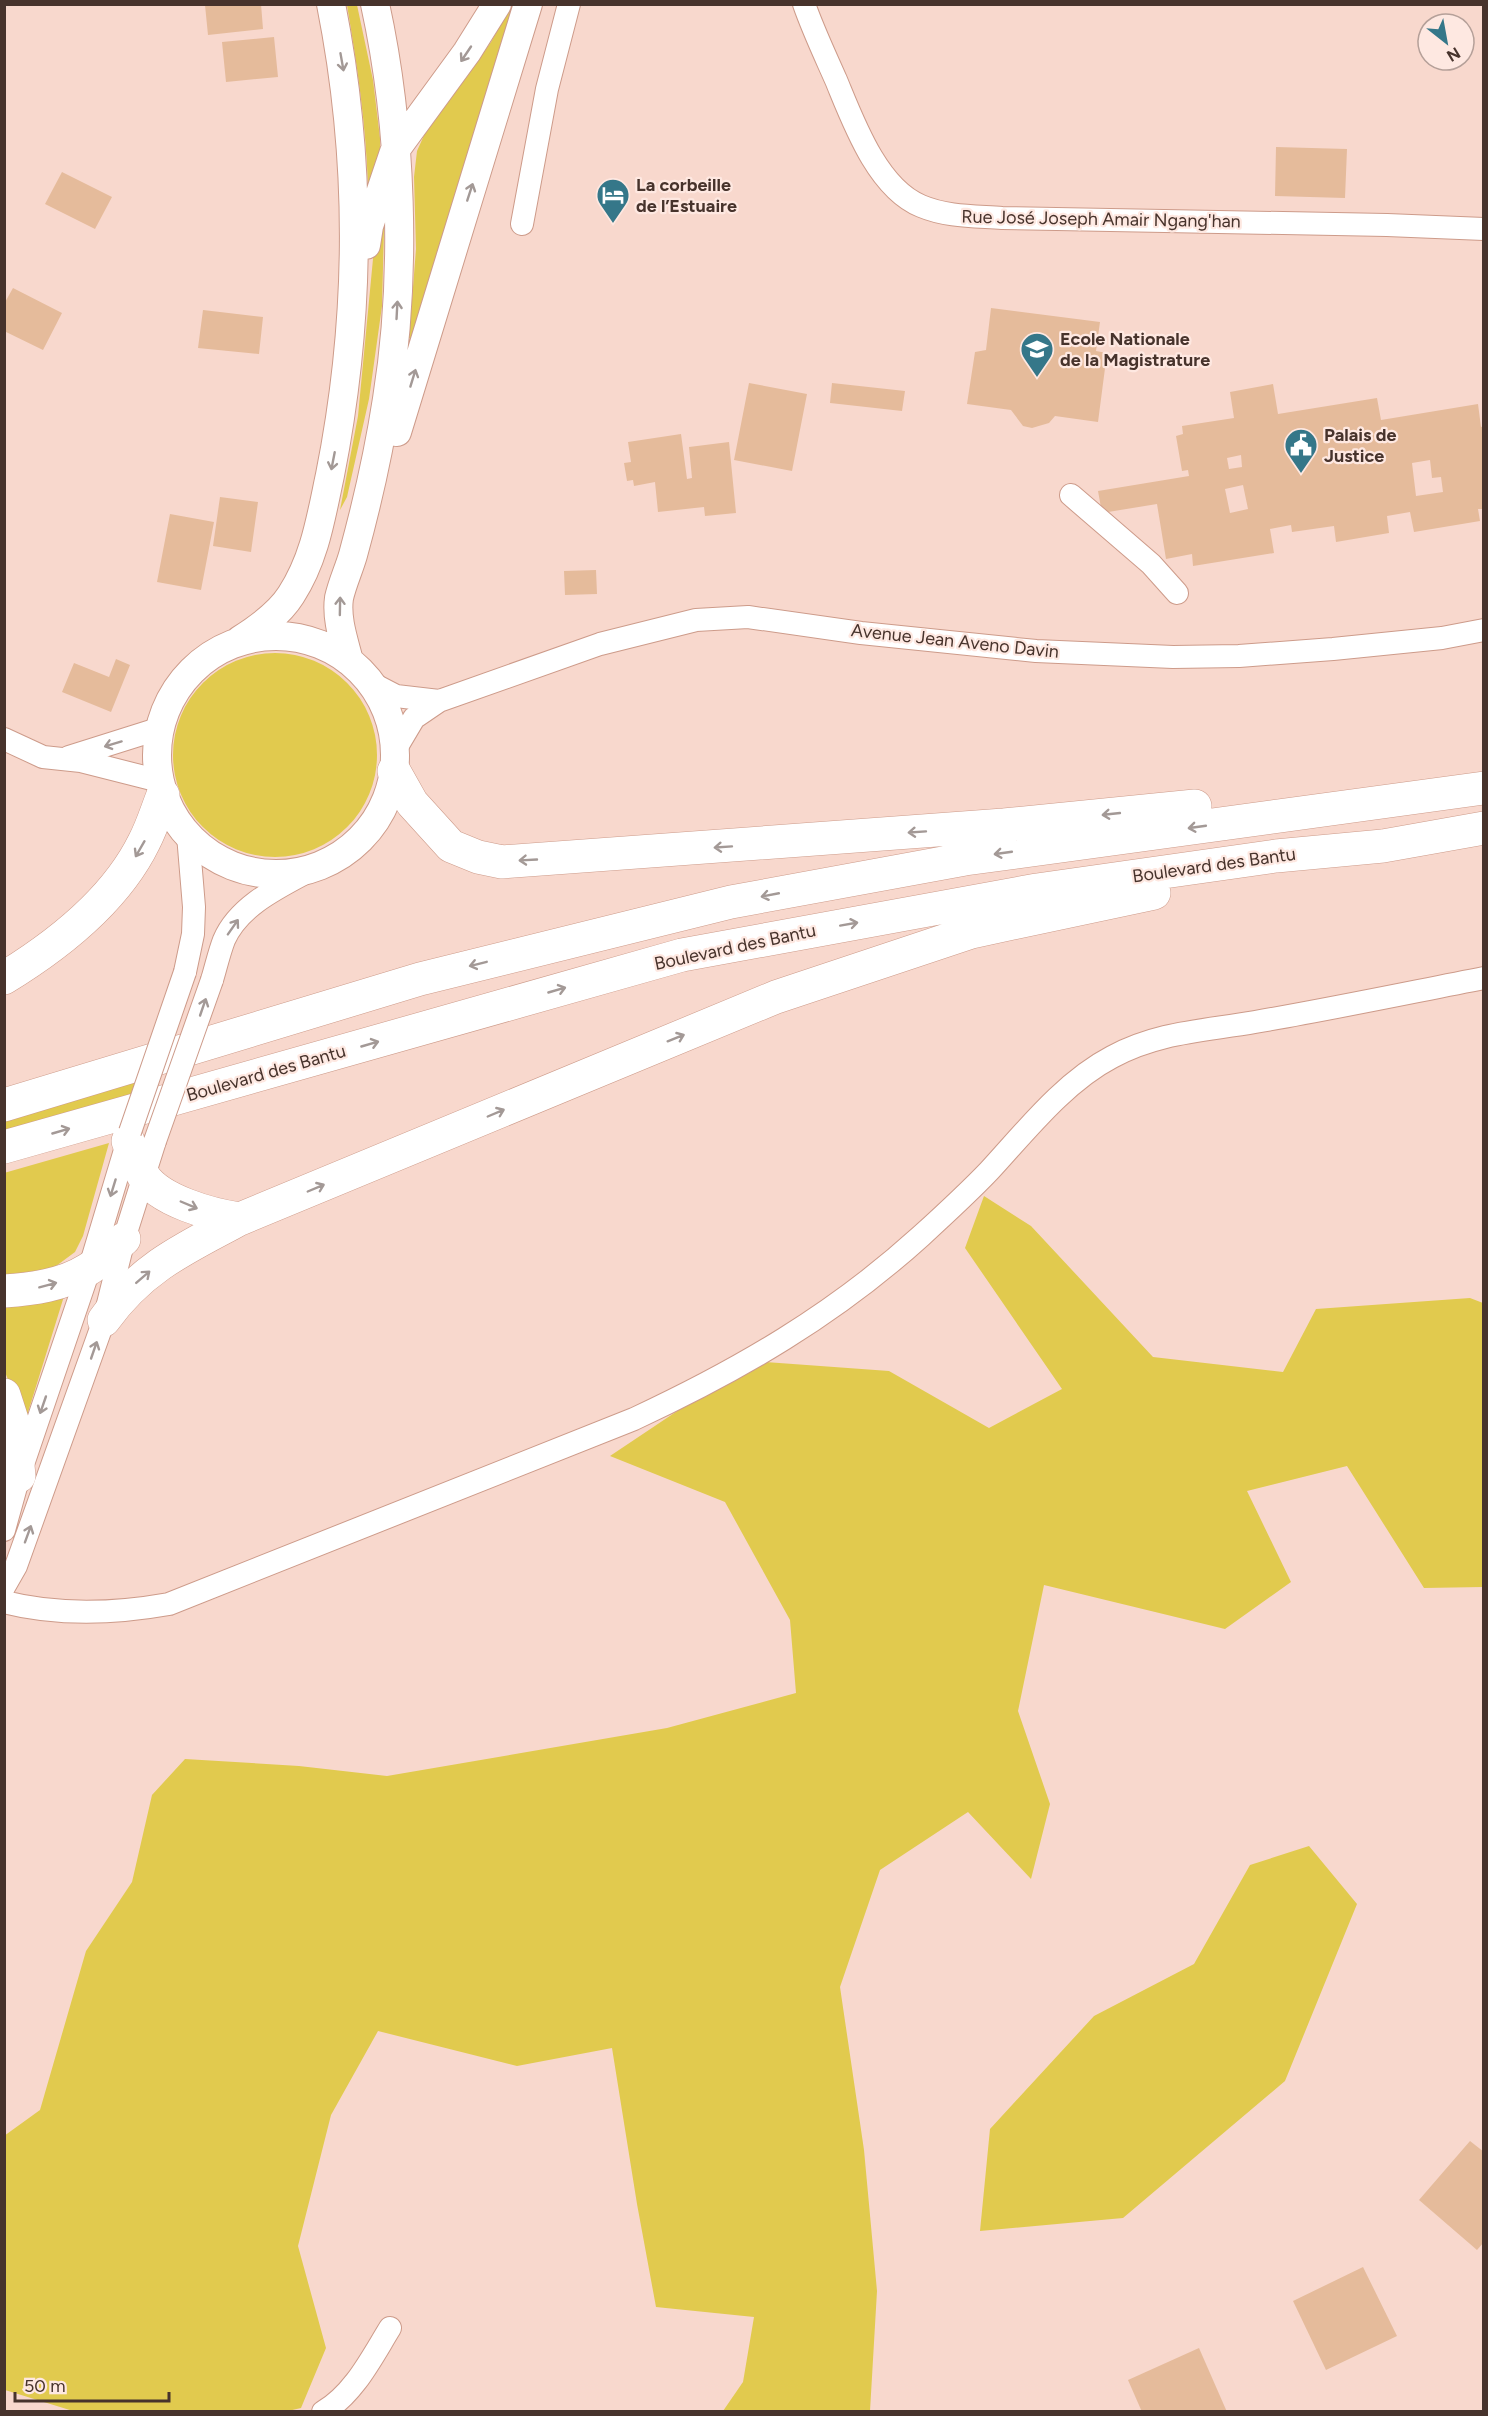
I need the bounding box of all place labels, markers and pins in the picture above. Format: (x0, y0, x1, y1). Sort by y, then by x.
place label: La corbeille de l’Estuaire (636, 174, 737, 217)
hotel icon: La corbeille de l’Estuaire (595, 177, 631, 224)
place label: Ecole Nationale de la Magistrature (1060, 328, 1210, 371)
school or university icon: Ecole Nationale de la Magistrature (1019, 331, 1055, 378)
place label: Palais de Justice (1324, 424, 1396, 467)
public building icon: Palais de Justice (1283, 427, 1319, 474)

